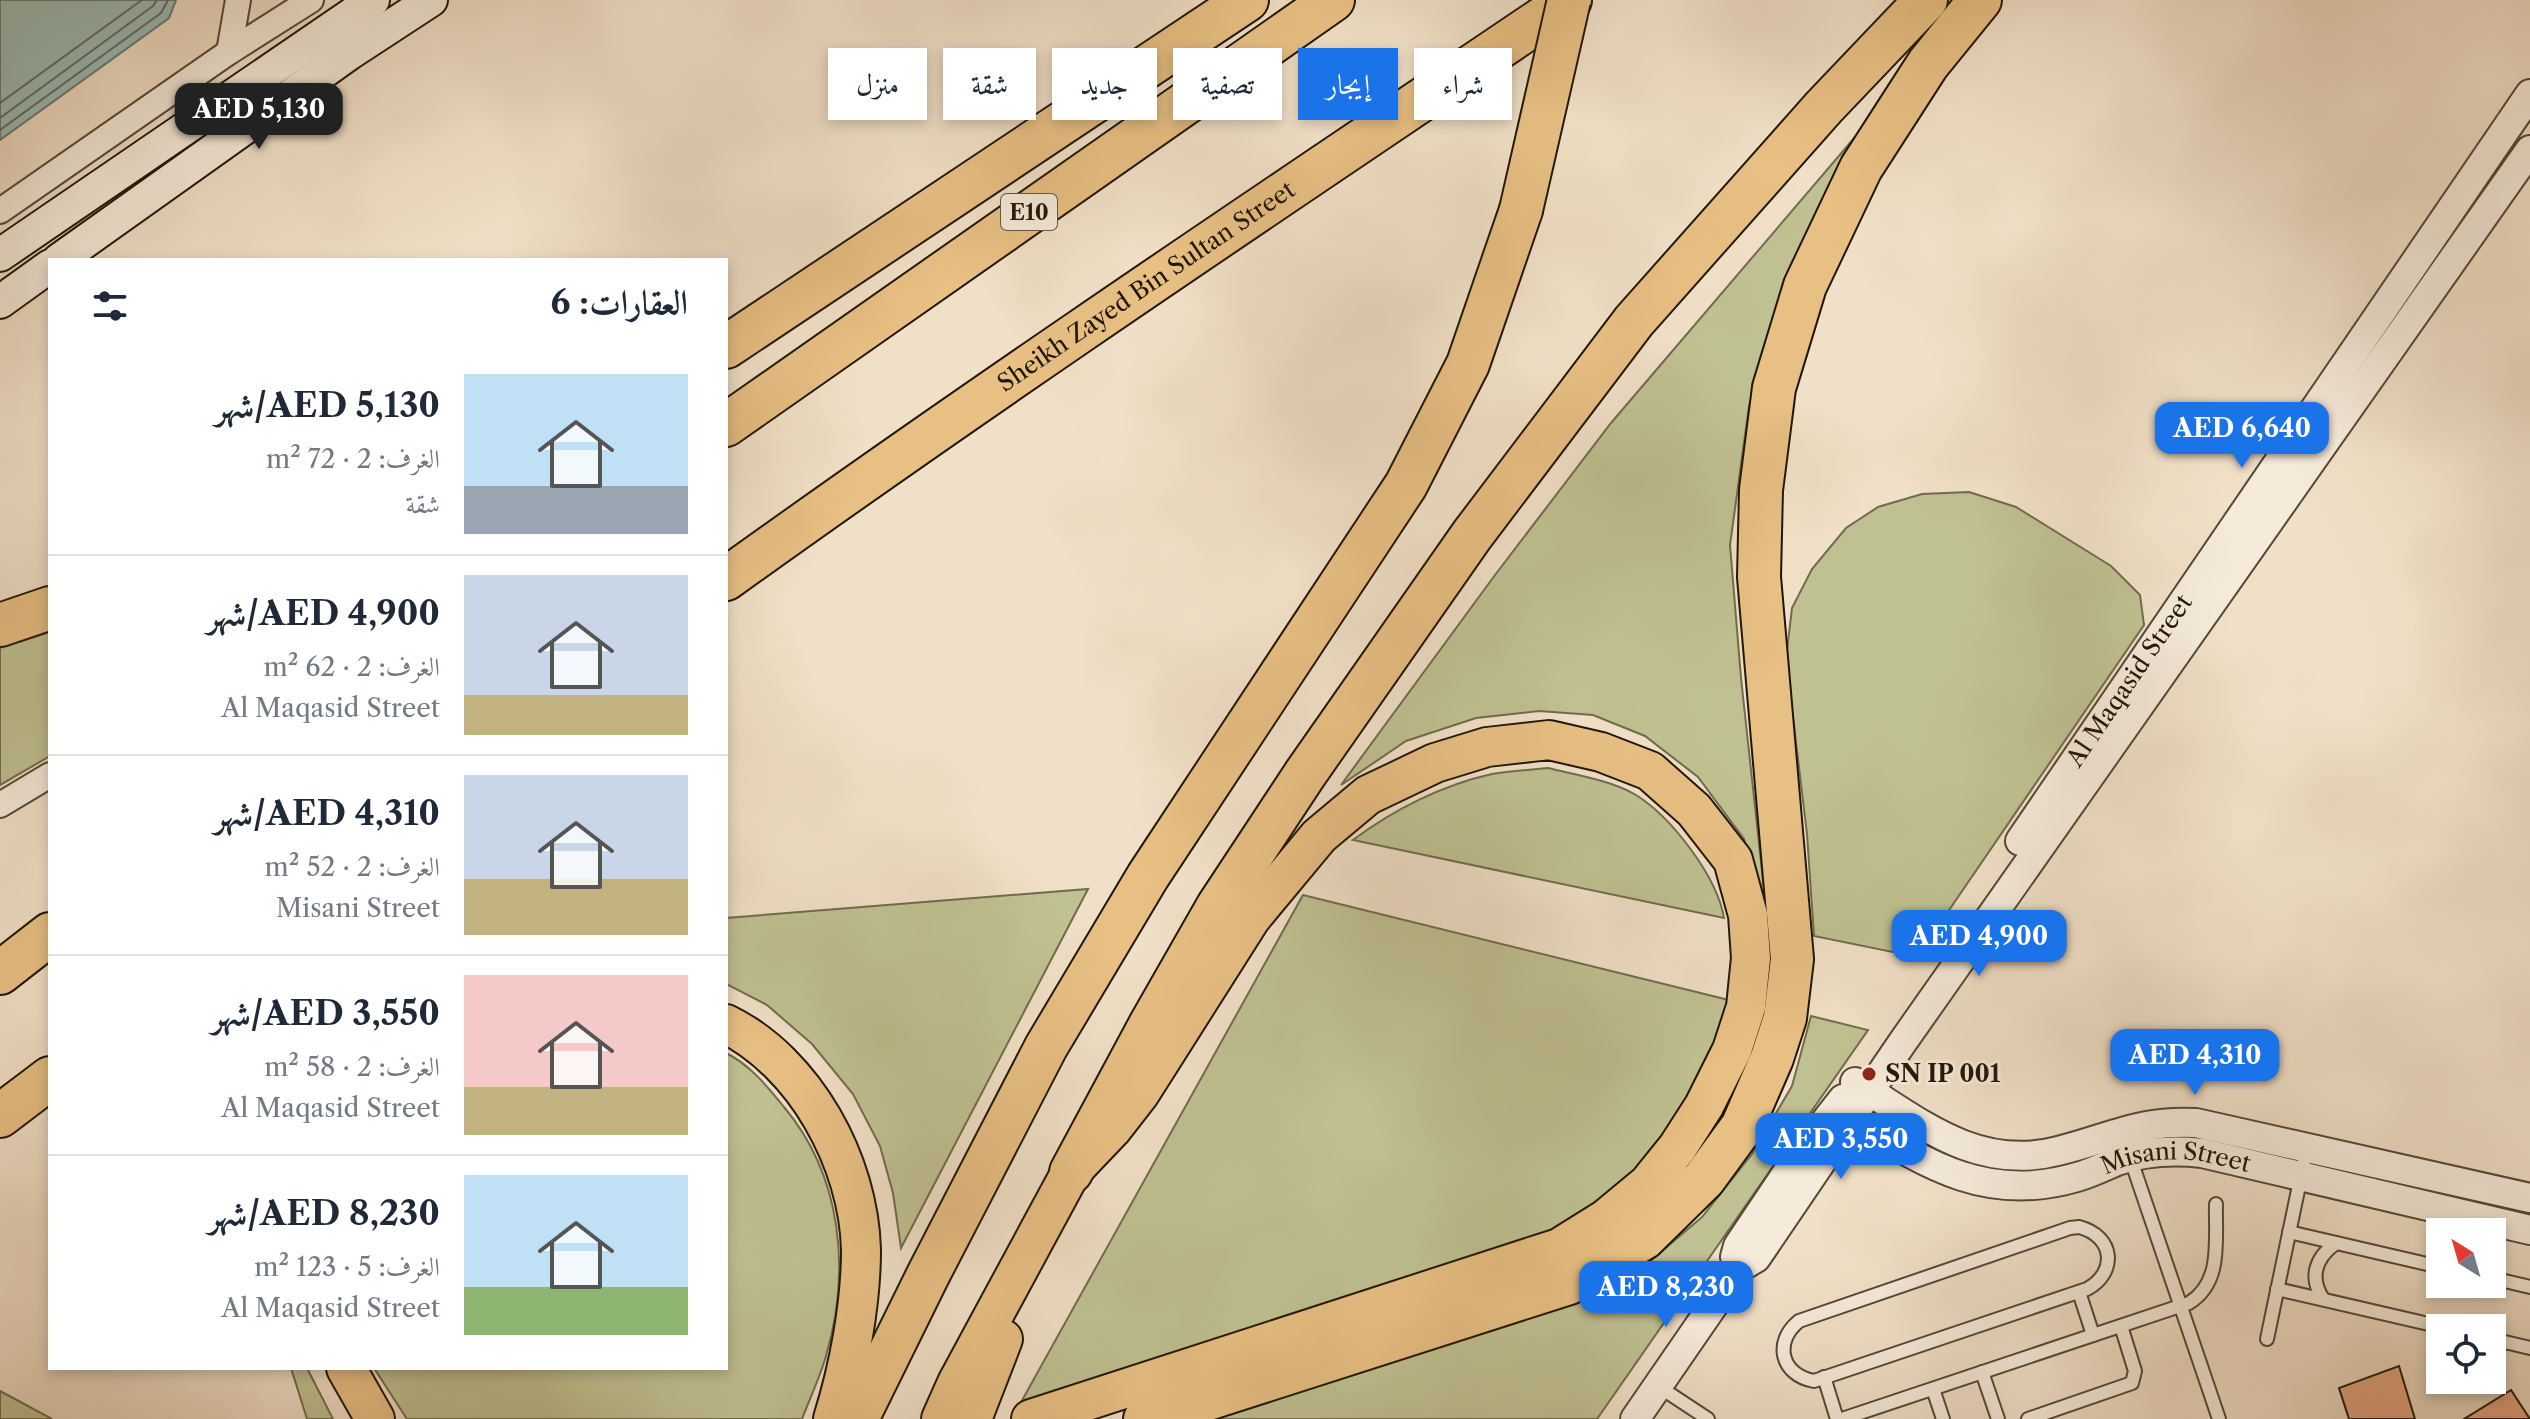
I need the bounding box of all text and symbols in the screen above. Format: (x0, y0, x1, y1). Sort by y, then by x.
chip: منزل (828, 48, 927, 120)
chip: شقة (943, 48, 1036, 120)
chip: جديد (1052, 48, 1157, 120)
chip: تصفية (1173, 48, 1282, 120)
chip: إيجار (1298, 48, 1398, 120)
chip: شراء (1414, 48, 1512, 120)
pin: AED 5,130 (167, 83, 351, 151)
text: AED 5,130 (193, 93, 325, 125)
street label: Sheikh Zayed Bin Sultan Street (992, 174, 1301, 398)
road number: E10 (1001, 194, 1057, 230)
text: العقارات: 6 (550, 281, 688, 323)
icon: filters (88, 284, 132, 328)
text: AED 5,130/شهر (215, 384, 440, 426)
pin: AED 6,640 (2150, 402, 2334, 470)
icon: home (528, 406, 624, 502)
text: AED 6,640 (2173, 412, 2311, 444)
text: الغرف: 2 · 72 m² (266, 443, 440, 475)
text: شقة (406, 488, 440, 520)
street label: Al Maqasid Street (2059, 588, 2198, 773)
text: AED 4,900/شهر (207, 592, 440, 634)
icon: home (528, 607, 624, 703)
text: الغرف: 2 · 62 m² (264, 651, 440, 683)
text: Al Maqasid Street (221, 692, 440, 724)
text: AED 4,310/شهر (214, 792, 440, 834)
icon: home (528, 807, 624, 903)
text: الغرف: 2 · 52 m² (265, 851, 440, 883)
text: Misani Street (276, 892, 440, 924)
pin: AED 4,900 (1887, 910, 2071, 978)
text: AED 4,900 (1910, 920, 2048, 952)
text: AED 3,550/شهر (212, 992, 440, 1034)
icon: home (528, 1007, 624, 1103)
pin: AED 4,310 (2103, 1029, 2287, 1097)
text: AED 4,310 (2128, 1039, 2262, 1071)
text: الغرف: 2 · 58 m² (264, 1051, 440, 1083)
place label: SN IP 001 (1885, 1059, 2001, 1088)
marker: SN IP 001 (1860, 1065, 1878, 1083)
text: Al Maqasid Street (221, 1092, 440, 1124)
pin: AED 3,550 (1749, 1113, 1933, 1181)
text: AED 3,550 (1773, 1123, 1909, 1155)
street label: Misani Street (2096, 1136, 2254, 1180)
text: AED 8,230/شهر (208, 1192, 440, 1234)
icon: home (528, 1207, 624, 1303)
north arrow (2426, 1218, 2506, 1298)
map controls (2426, 1218, 2506, 1394)
text: الغرف: 5 · 123 m² (254, 1251, 440, 1283)
pin: AED 8,230 (1574, 1261, 1758, 1329)
text: AED 8,230 (1597, 1271, 1735, 1303)
text: Al Maqasid Street (221, 1292, 440, 1324)
button: locate (2426, 1314, 2506, 1394)

